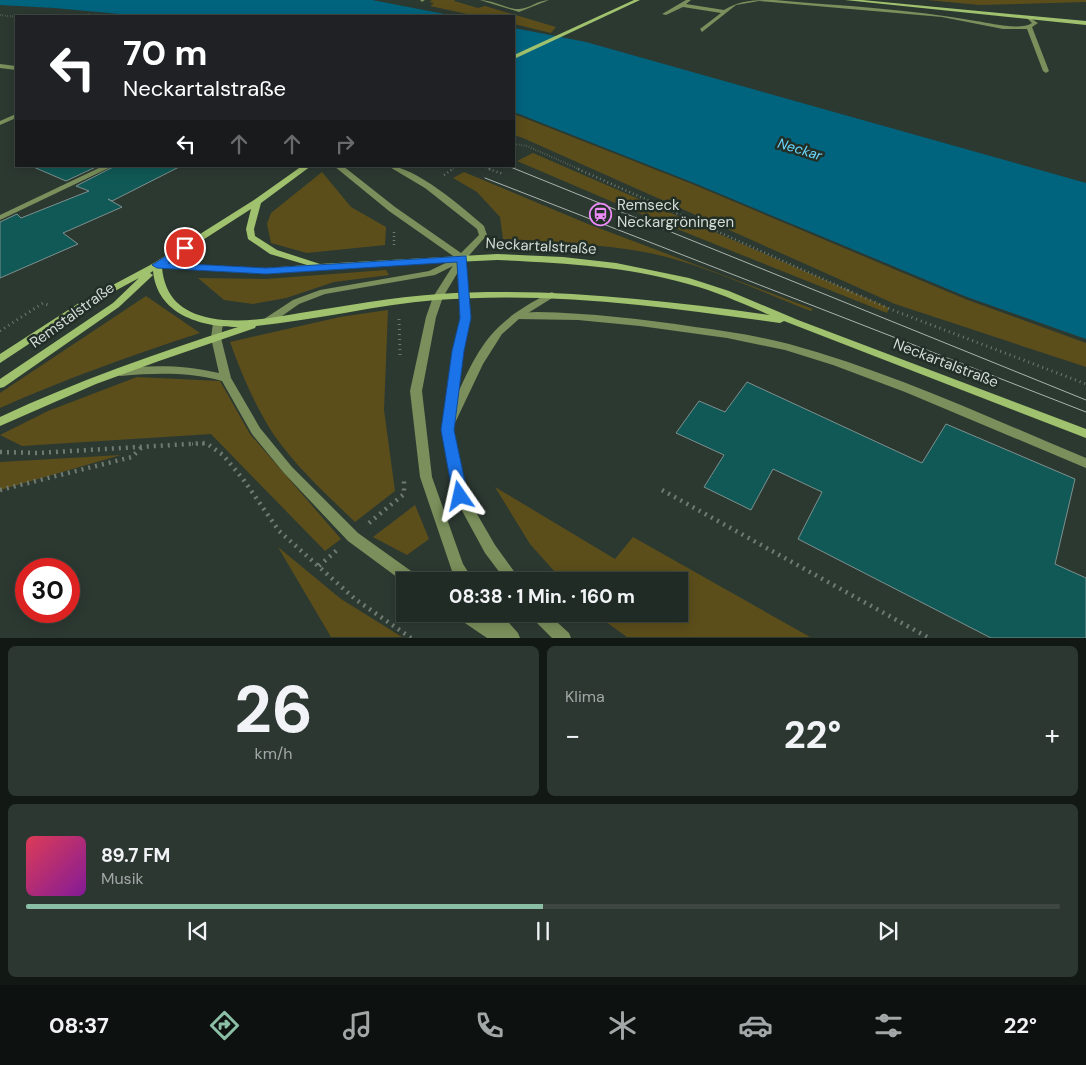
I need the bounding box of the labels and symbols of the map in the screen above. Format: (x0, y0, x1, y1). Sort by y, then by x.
water label: Neckar (776, 134, 825, 164)
place label: Remseck Neckargröningen (617, 195, 734, 232)
station icon: Remseck Neckargröningen (589, 202, 613, 226)
pin (164, 227, 206, 269)
street label: Neckartalstraße (485, 233, 597, 259)
street label: Remstalstraße (26, 278, 118, 352)
street label: Neckartalstraße (891, 334, 1001, 392)
position arrow (433, 469, 485, 521)
speed limit sign: 30 (15, 558, 80, 623)

